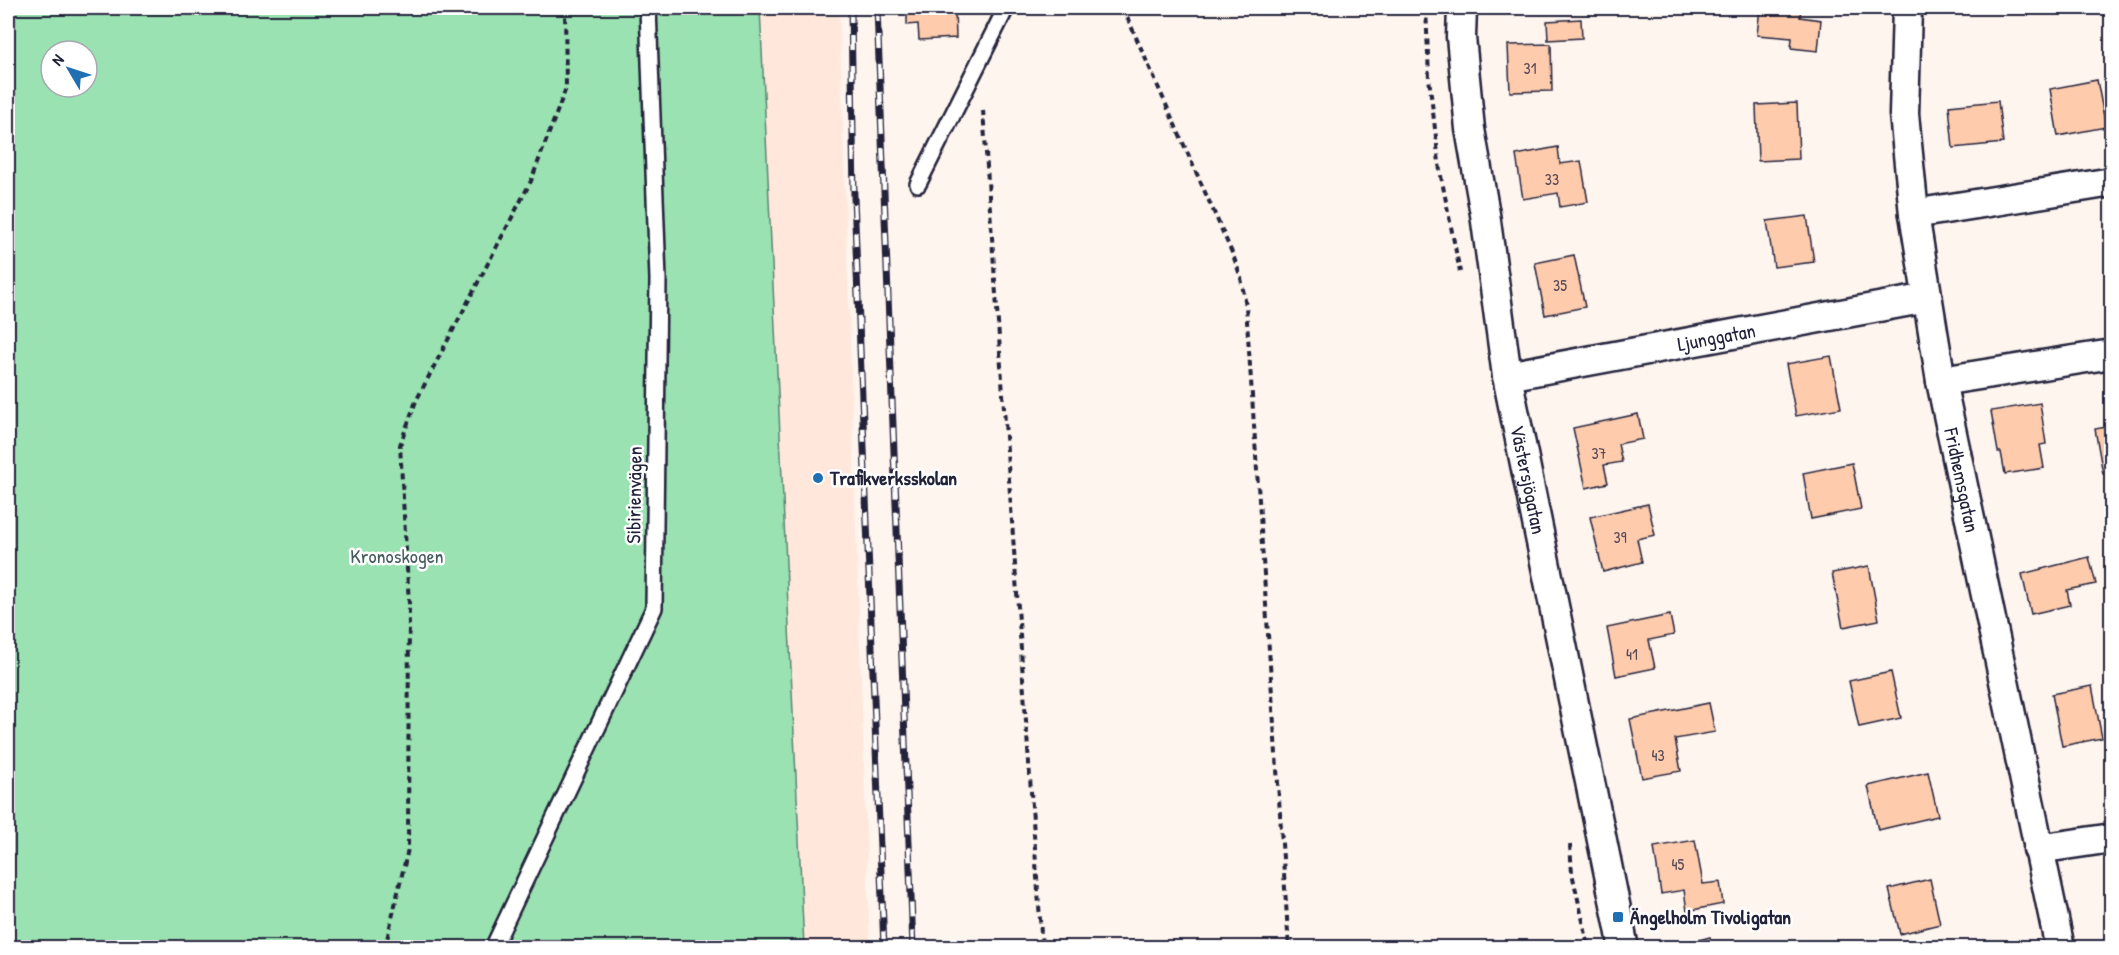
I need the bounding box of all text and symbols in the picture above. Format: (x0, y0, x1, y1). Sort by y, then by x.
north arrow (39, 39, 99, 99)
text: N (46, 49, 69, 70)
house number: 31 (1524, 57, 1537, 79)
house number: 33 (1545, 168, 1559, 190)
house number: 35 (1553, 274, 1567, 296)
street label: Ljunggatan (1675, 316, 1757, 357)
street label: Västersjögatan (1504, 423, 1553, 536)
street label: Fridhemsgatan (1938, 425, 1986, 535)
house number: 37 (1591, 442, 1607, 464)
street label: Sibirienvägen (619, 446, 648, 544)
place label: Trafikverksskolan (829, 464, 957, 491)
marker: Trafikverksskolan (811, 471, 825, 485)
house number: 39 (1613, 526, 1627, 548)
park label: Kronoskogen (350, 542, 444, 569)
house number: 41 (1626, 643, 1638, 665)
house number: 43 (1651, 744, 1665, 766)
house number: 45 (1672, 853, 1685, 875)
place label: Ängelholm Tivoligatan (1630, 903, 1791, 931)
marker: Ängelholm Tivoligatan (1611, 910, 1625, 924)

